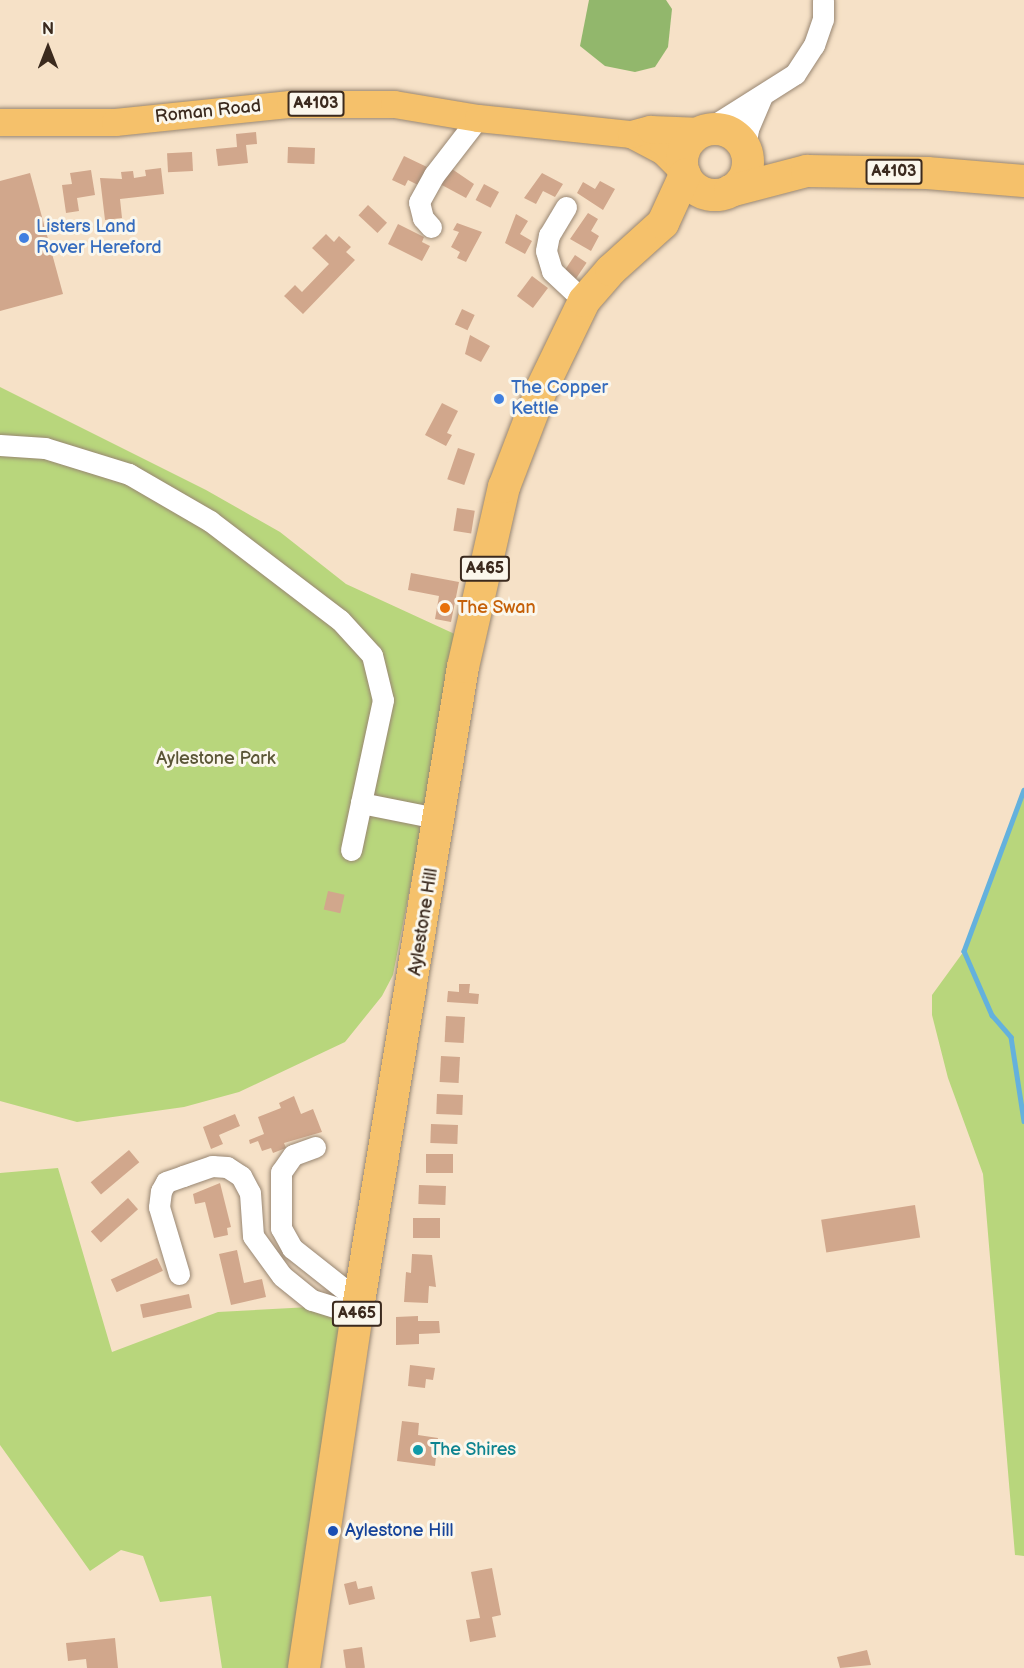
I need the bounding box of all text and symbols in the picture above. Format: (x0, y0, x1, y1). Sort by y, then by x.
north arrow (18, 18, 78, 78)
text: N (42, 20, 54, 39)
road number: A4103 (288, 91, 344, 117)
street label: Roman Road (154, 96, 262, 128)
road number: A4103 (866, 159, 922, 185)
place label: Listers Land Rover Hereford (36, 217, 162, 260)
marker: Listers Land Rover Hereford (17, 231, 31, 245)
place label: The Copper Kettle (511, 378, 608, 420)
marker: The Copper Kettle (492, 392, 506, 406)
road number: A465 (460, 556, 510, 582)
place label: The Swan (457, 597, 536, 619)
marker: The Swan (438, 601, 452, 615)
park label: Aylestone Park (156, 748, 276, 770)
street label: Aylestone Hill (405, 867, 443, 977)
road number: A465 (332, 1301, 382, 1327)
place label: The Shires (430, 1439, 517, 1461)
marker: The Shires (411, 1443, 425, 1457)
place label: Aylestone Hill (345, 1520, 454, 1542)
marker: Aylestone Hill (326, 1524, 340, 1538)

